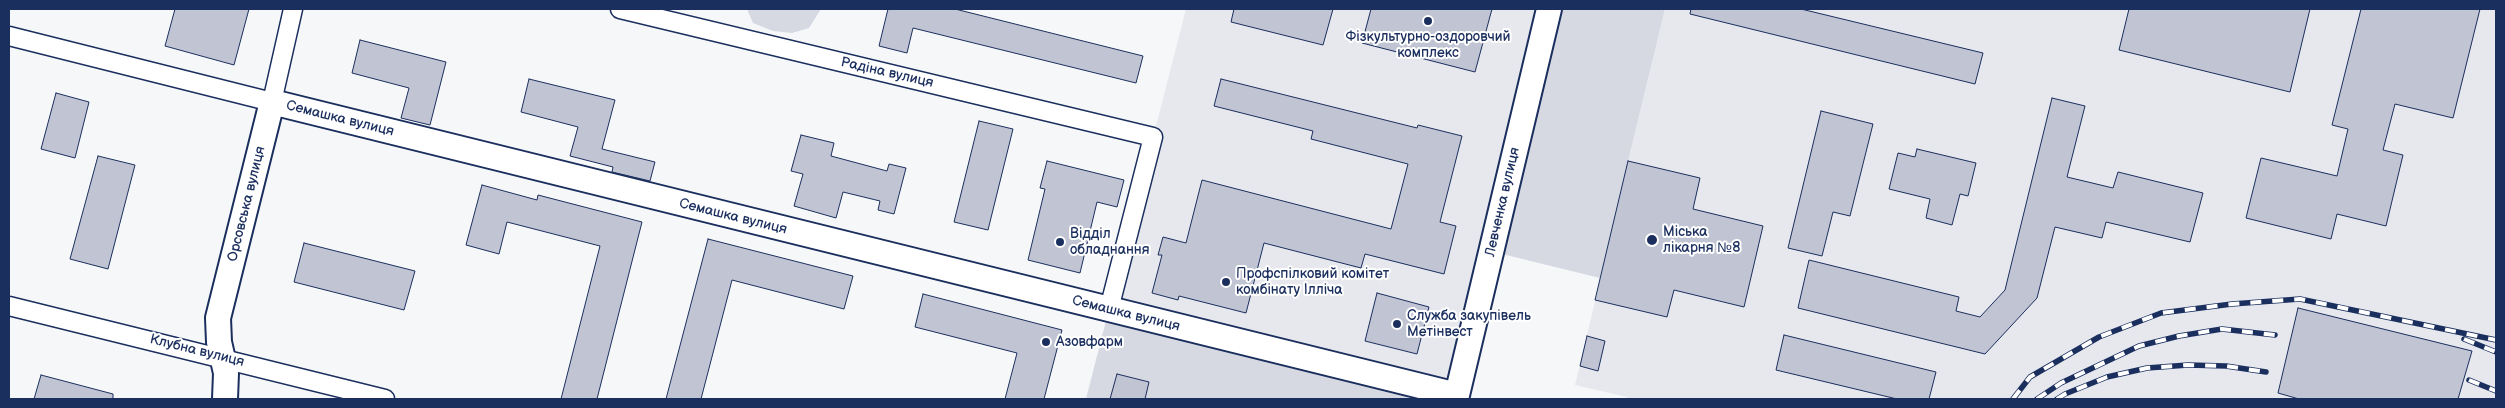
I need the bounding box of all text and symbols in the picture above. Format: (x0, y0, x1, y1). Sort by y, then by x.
marker: Фізкультурно-оздоровчий комплекс (1422, 15, 1434, 27)
place label: Фізкультурно-оздоровчий комплекс (1345, 29, 1511, 62)
street label: Радіна вулиця (839, 54, 935, 92)
street label: Семашка вулиця (284, 97, 396, 141)
street label: Орсовська вулиця (225, 145, 269, 263)
street label: Левченка вулиця (1482, 146, 1524, 258)
street label: Семашка вулиця (677, 195, 789, 239)
place label: Міська лікарня №8 (1663, 224, 1740, 256)
place label: Відділ обладнання (1070, 226, 1150, 258)
marker: Міська лікарня №8 (1645, 233, 1659, 247)
marker: Відділ обладнання (1054, 236, 1066, 248)
place label: Профспілковий комітет комбінату Ілліча (1236, 266, 1389, 298)
marker: Профспілковий комітет комбінату Ілліча (1220, 276, 1232, 288)
street label: Семашка вулиця (1070, 292, 1182, 336)
place label: Служба закупівель Метінвест (1407, 308, 1531, 341)
marker: Служба закупівель Метінвест (1391, 318, 1403, 330)
street label: Клубна вулиця (148, 331, 246, 371)
place label: Азовфарм (1056, 334, 1123, 350)
marker: Азовфарм (1040, 336, 1052, 348)

